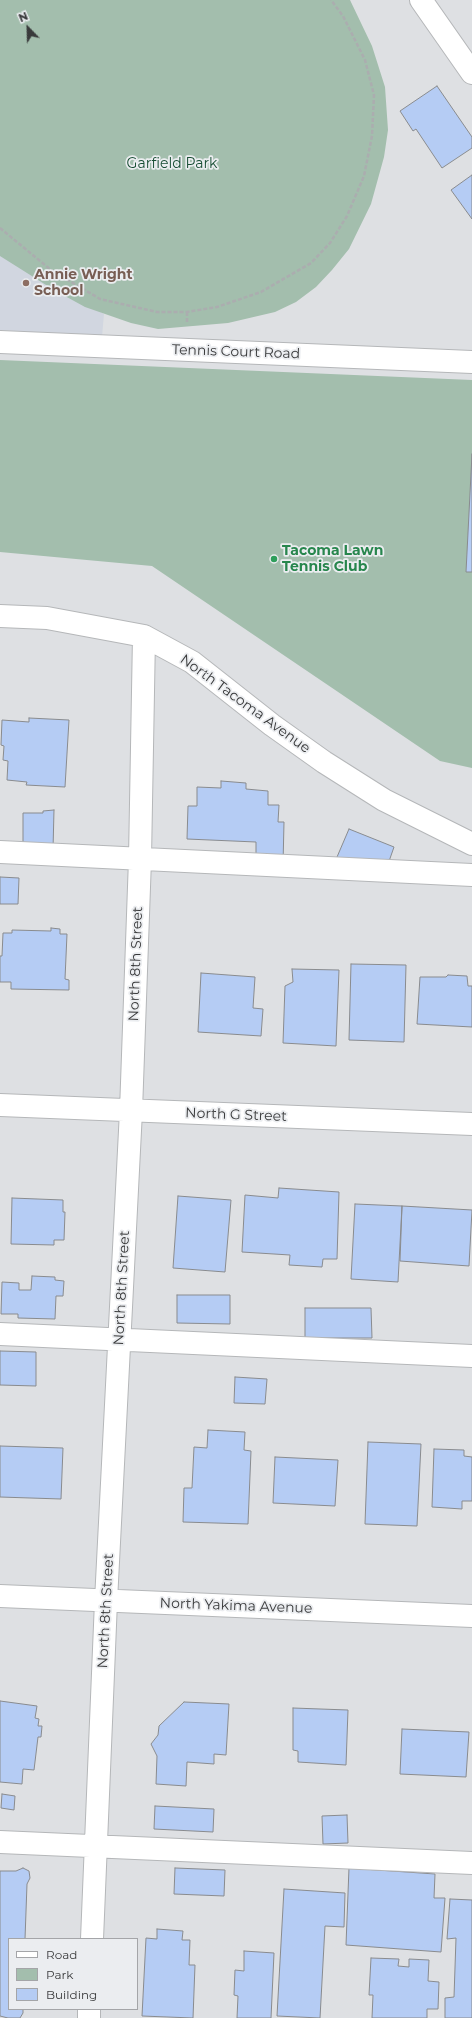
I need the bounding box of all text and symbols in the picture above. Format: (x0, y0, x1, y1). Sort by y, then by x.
north arrow (8, 8, 48, 48)
text: N (16, 9, 30, 25)
park label: Garfield Park (127, 156, 217, 172)
place label: Annie Wright School (34, 267, 133, 300)
marker: Annie Wright School (21, 278, 31, 288)
street label: Tennis Court Road (172, 341, 300, 363)
place label: Tacoma Lawn Tennis Club (282, 543, 383, 576)
marker: Tacoma Lawn Tennis Club (269, 554, 279, 564)
street label: North Tacoma Avenue (177, 651, 313, 757)
street label: North 8th Street (126, 906, 146, 1022)
street label: North G Street (185, 1105, 287, 1125)
street label: North 8th Street (111, 1230, 133, 1346)
street label: North 8th Street (95, 1553, 117, 1669)
street label: North Yakima Avenue (159, 1595, 313, 1617)
legend (8, 1938, 138, 2010)
text: Road (46, 1947, 77, 1962)
text: Park (46, 1967, 73, 1982)
text: Building (46, 1987, 97, 2002)

